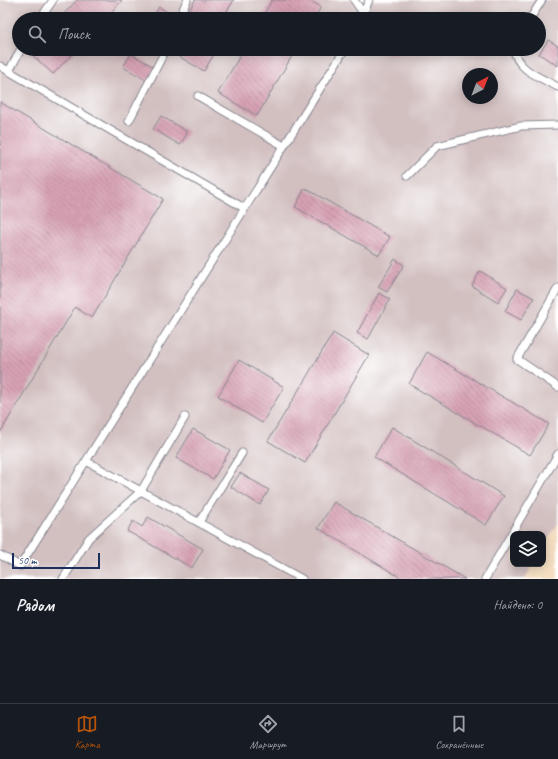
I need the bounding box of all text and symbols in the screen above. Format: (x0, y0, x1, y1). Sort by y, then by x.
search box (12, 12, 546, 56)
icon: search (26, 23, 48, 45)
text: Поиск (58, 25, 90, 44)
north arrow (462, 68, 498, 104)
map controls (510, 531, 546, 567)
button: layers (510, 531, 546, 567)
scale bar (12, 551, 100, 570)
text: 50 m (18, 553, 37, 567)
text: Рядом (16, 595, 54, 616)
text: Найдено: 0 (494, 597, 542, 613)
tab: Карта (75, 713, 100, 751)
tab: Маршрут (250, 713, 286, 751)
tab: Сохранённые (435, 713, 483, 751)

